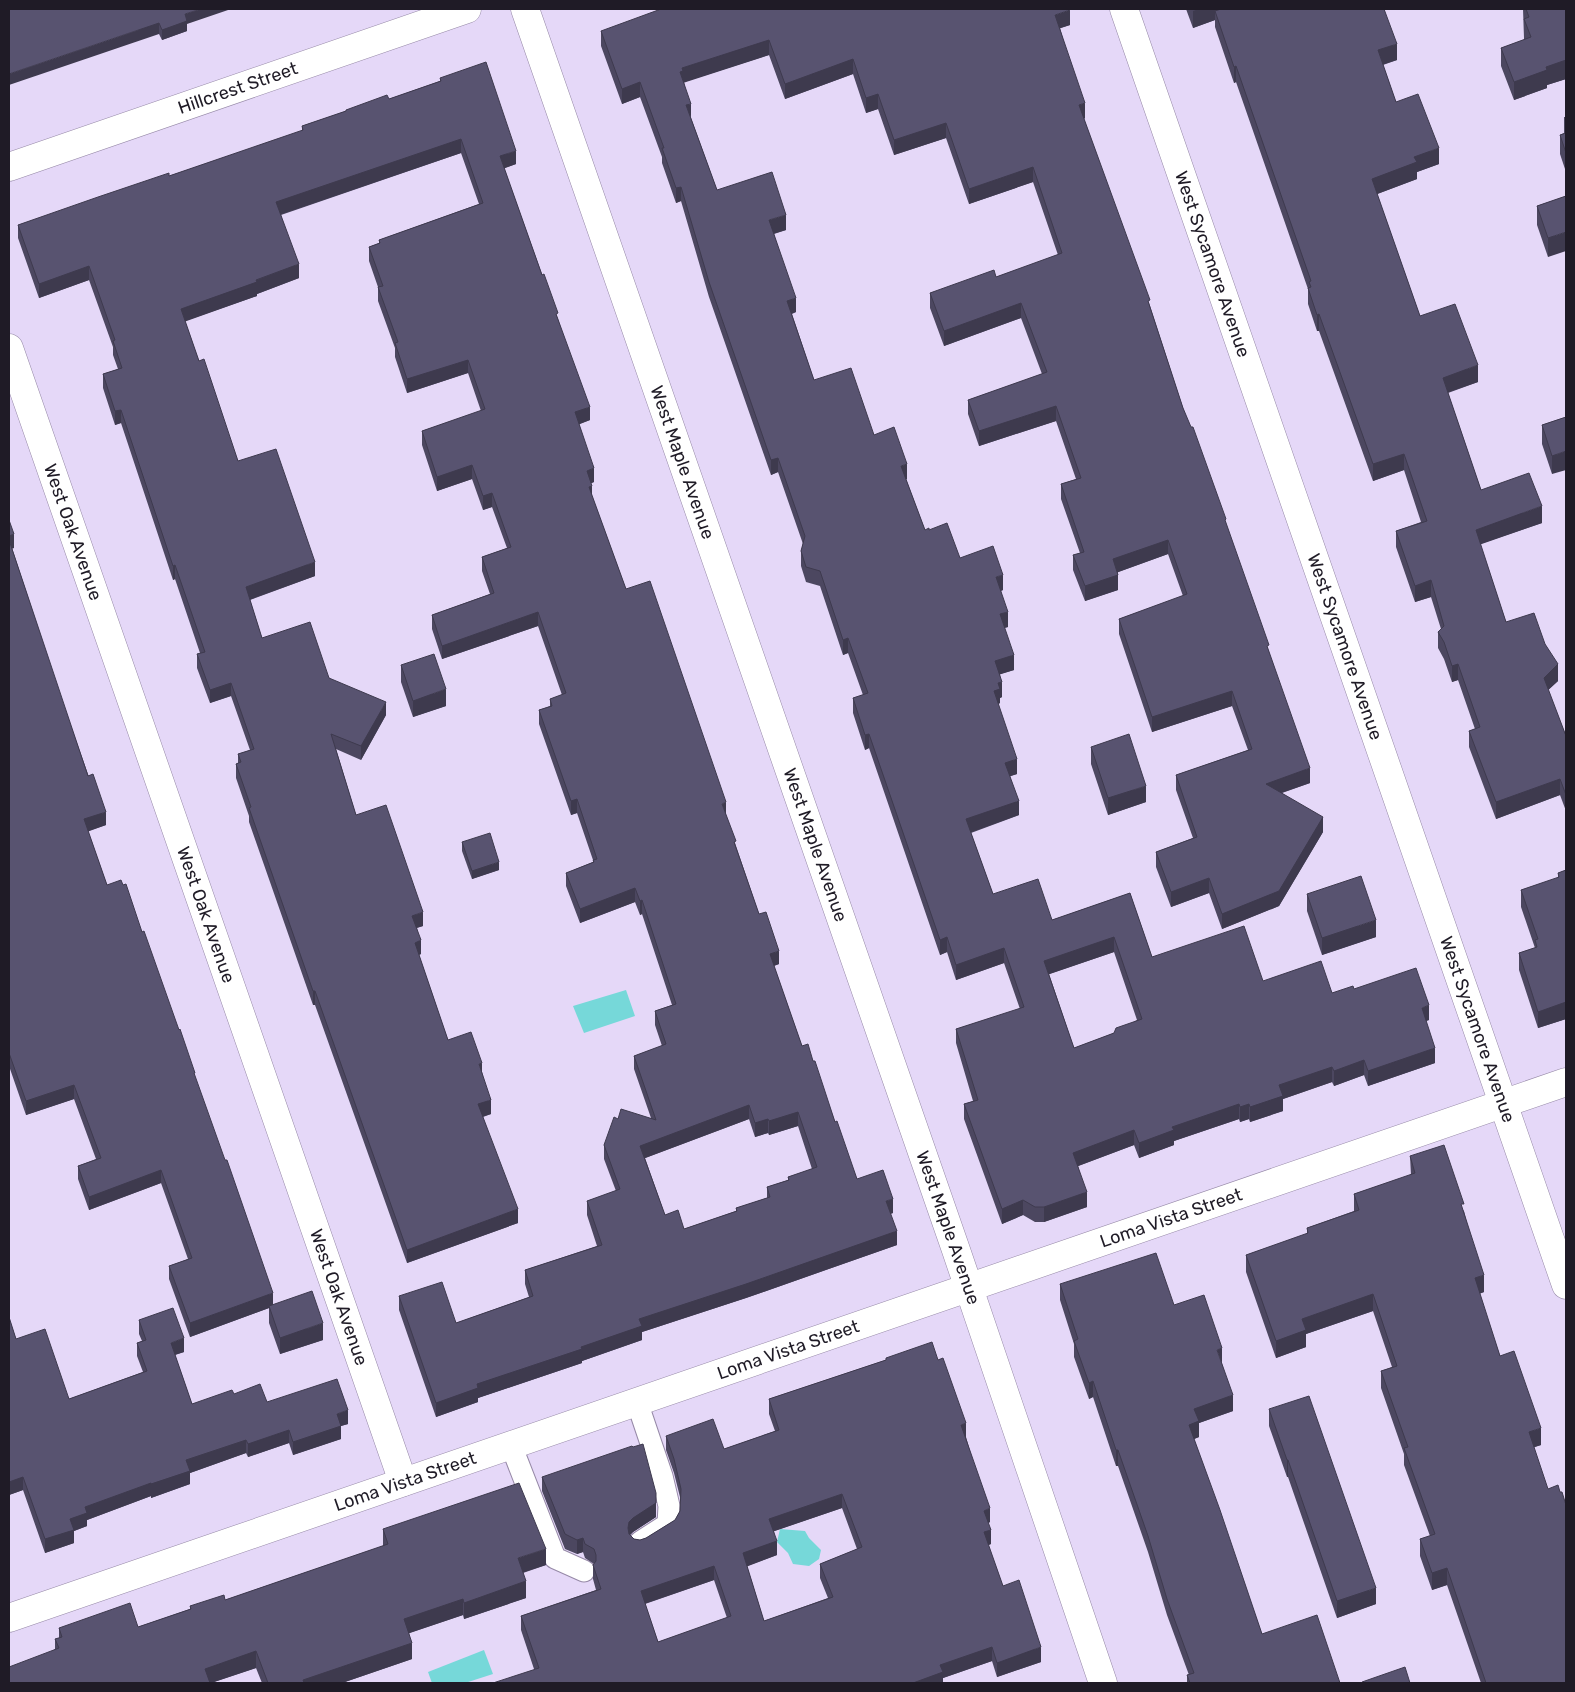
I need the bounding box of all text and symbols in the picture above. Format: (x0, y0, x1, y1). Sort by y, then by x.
street label: Hillcrest Street (175, 57, 301, 119)
street label: West Sycamore Avenue (1170, 168, 1255, 360)
street label: West Maple Avenue (646, 383, 719, 542)
street label: West Oak Avenue (39, 461, 107, 603)
street label: West Sycamore Avenue (1303, 551, 1387, 743)
street label: West Maple Avenue (779, 765, 852, 925)
street label: West Oak Avenue (172, 844, 240, 986)
street label: West Sycamore Avenue (1435, 933, 1520, 1126)
street label: West Maple Avenue (911, 1148, 985, 1307)
street label: Loma Vista Street (1097, 1183, 1245, 1253)
street label: West Oak Avenue (305, 1226, 373, 1369)
street label: Loma Vista Street (714, 1315, 862, 1384)
street label: Loma Vista Street (331, 1447, 479, 1516)

